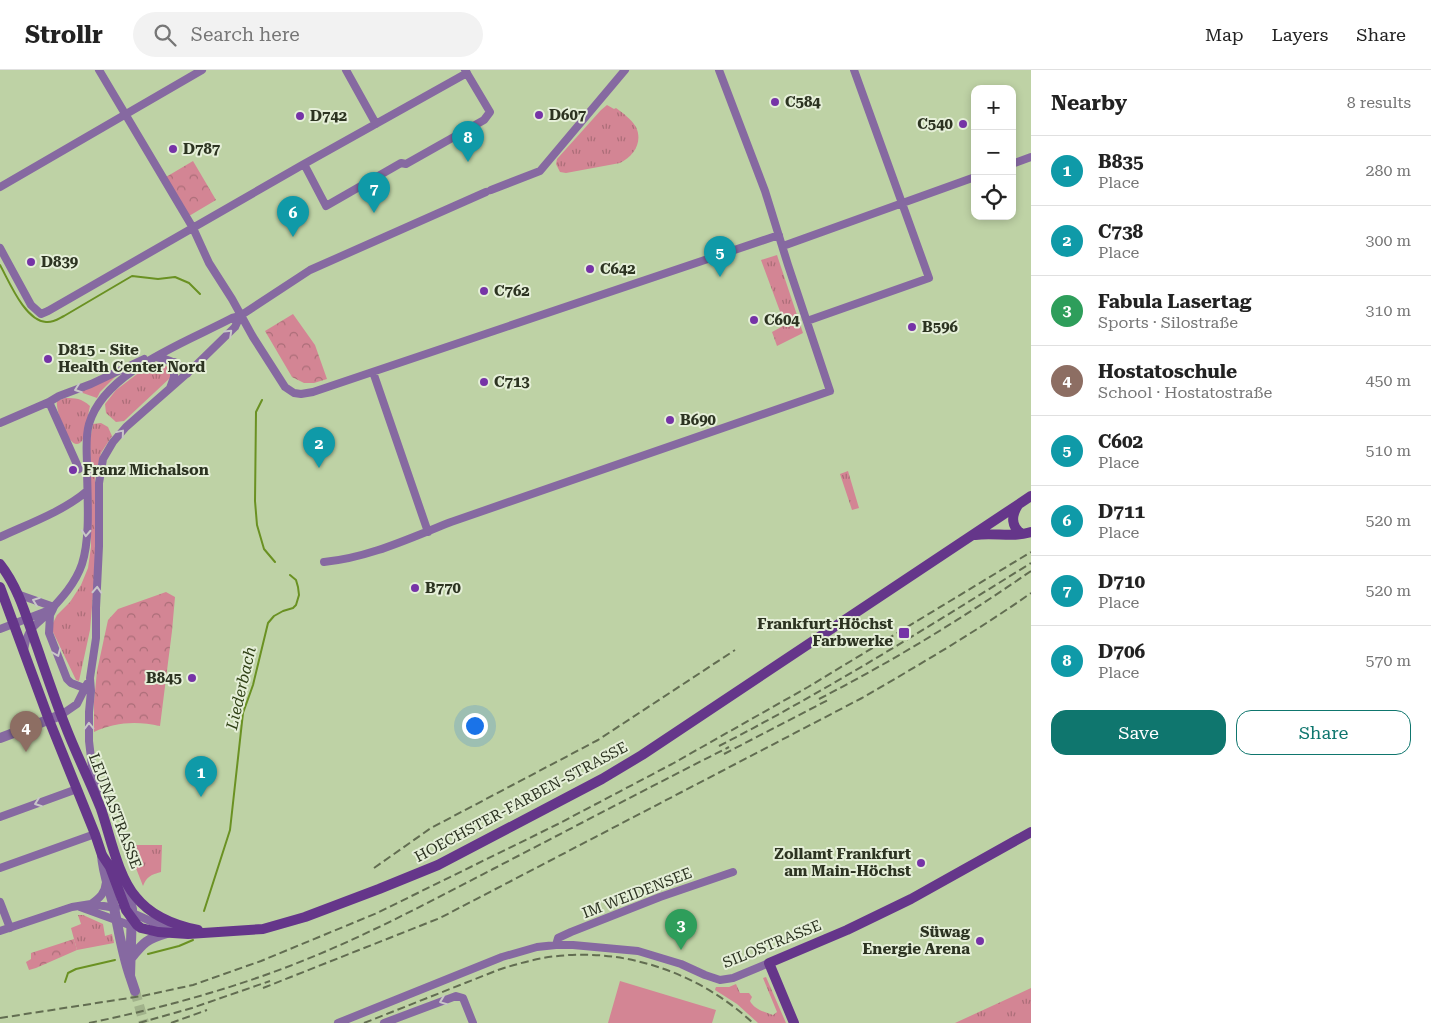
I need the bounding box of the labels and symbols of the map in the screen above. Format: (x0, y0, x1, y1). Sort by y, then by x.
place label: C584 (785, 93, 821, 111)
marker: C584 (769, 96, 781, 108)
place label: D607 (549, 106, 587, 124)
place label: D742 (310, 107, 347, 125)
marker: D607 (533, 109, 545, 121)
marker: D742 (294, 110, 306, 122)
place label: C540 (917, 115, 954, 133)
marker: C540 (957, 118, 969, 130)
pin: 8 (452, 121, 484, 162)
place label: D787 (183, 140, 221, 158)
marker: D787 (167, 143, 179, 155)
pin: 7 (358, 172, 390, 213)
pin: 6 (277, 196, 309, 237)
pin: 5 (704, 236, 736, 277)
place label: D839 (41, 253, 79, 271)
marker: D839 (25, 256, 37, 268)
place label: C642 (600, 260, 636, 278)
marker: C642 (584, 263, 596, 275)
place label: C762 (494, 282, 530, 300)
marker: C762 (478, 285, 490, 297)
place label: C604 (764, 311, 800, 329)
marker: C604 (748, 314, 760, 326)
place label: B596 (922, 318, 959, 336)
marker: B596 (906, 321, 918, 333)
one-way arrow (223, 329, 232, 338)
place label: D815 - Site Health Center Nord (58, 341, 205, 376)
marker: D815 - Site Health Center Nord (42, 353, 54, 365)
place label: C713 (494, 373, 530, 391)
marker: C713 (478, 376, 490, 388)
one-way arrow (75, 383, 83, 393)
place label: B690 (680, 411, 717, 429)
marker: B690 (664, 414, 676, 426)
pin: 2 (303, 427, 335, 468)
one-way arrow (115, 430, 124, 439)
place label: Franz Michalson (83, 461, 209, 479)
marker: Franz Michalson (67, 464, 79, 476)
one-way arrow (81, 529, 92, 537)
place label: B770 (425, 579, 462, 597)
marker: B770 (409, 582, 421, 594)
one-way arrow (91, 585, 102, 593)
one-way arrow (32, 596, 40, 606)
place label: Frankfurt-Höchst Farbwerke (757, 615, 893, 650)
marker: Frankfurt-Höchst Farbwerke (897, 626, 911, 640)
water label: Liederbach (222, 644, 260, 732)
one-way arrow (51, 648, 61, 657)
place label: B845 (146, 669, 182, 687)
marker: B845 (186, 672, 198, 684)
pin: 4 (10, 711, 42, 752)
your location (462, 713, 488, 739)
one-way arrow (84, 721, 94, 729)
street label: HOECHSTER-FARBEN-STRASSE (411, 738, 631, 866)
street label: LEUNASTRASSE (85, 751, 145, 871)
pin: 1 (185, 756, 217, 797)
one-way arrow (35, 797, 43, 807)
place label: Zollamt Frankfurt am Main-Höchst (774, 845, 911, 880)
marker: Zollamt Frankfurt am Main-Höchst (915, 857, 927, 869)
street label: IM WEIDENSEE (580, 864, 694, 922)
pin: 3 (665, 909, 697, 950)
street label: SILOSTRASSE (720, 916, 824, 972)
place label: Süwag Energie Arena (863, 923, 971, 958)
marker: Süwag Energie Arena (974, 935, 986, 947)
one-way arrow (439, 995, 448, 1005)

